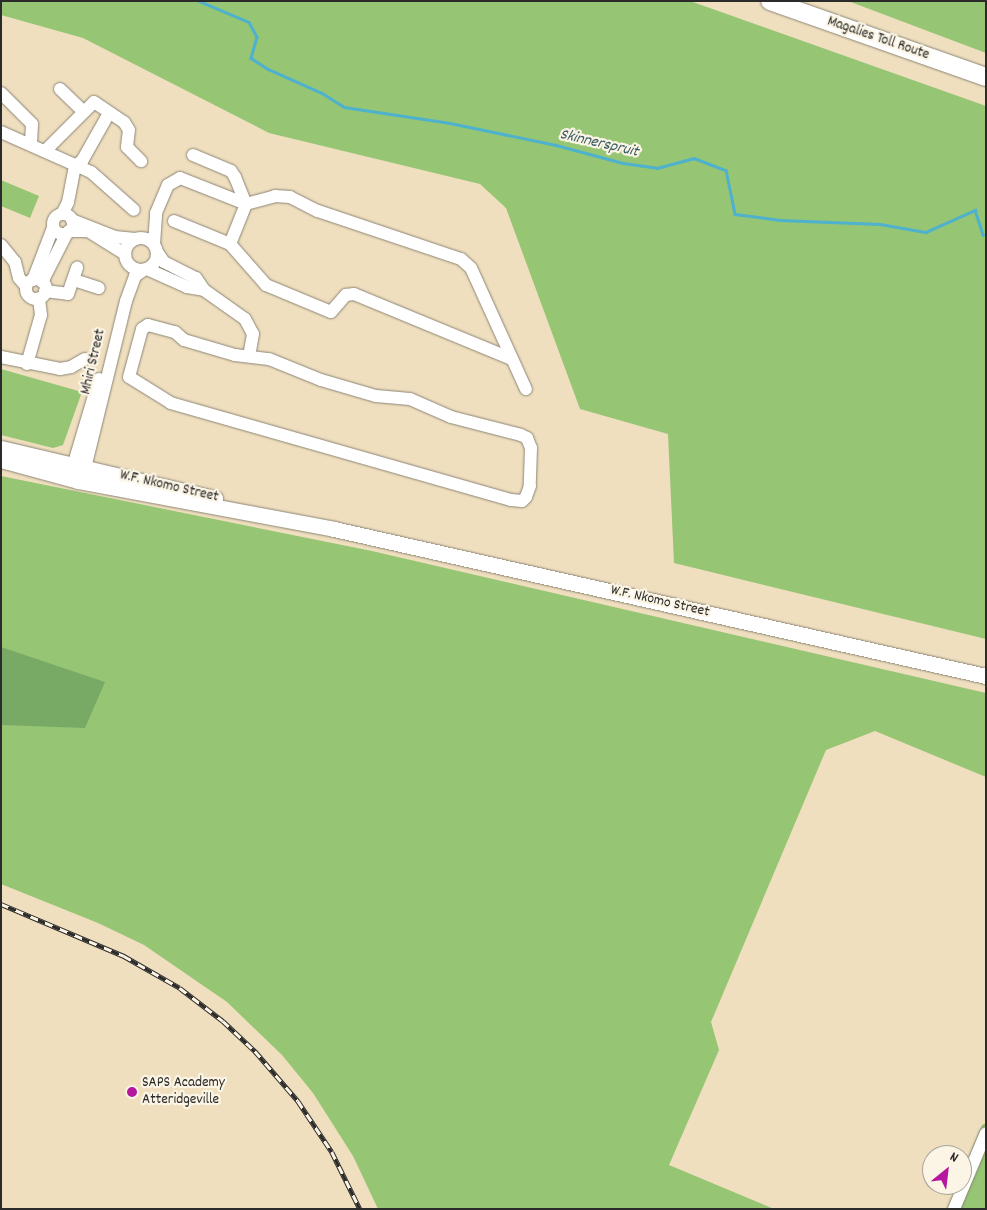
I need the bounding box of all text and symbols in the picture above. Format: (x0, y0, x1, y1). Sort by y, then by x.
street label: Magalies Toll Route (825, 13, 931, 65)
water label: Skinnerspruit (558, 126, 640, 162)
street label: Mhiri Street (78, 328, 110, 396)
street label: W.F. Nkomo Street (118, 467, 220, 507)
street label: W.F. Nkomo Street (609, 582, 711, 622)
place label: SAPS Academy Atteridgeville (142, 1074, 225, 1109)
marker: SAPS Academy Atteridgeville (126, 1086, 138, 1098)
north arrow (922, 1145, 972, 1195)
text: N (946, 1147, 962, 1168)

